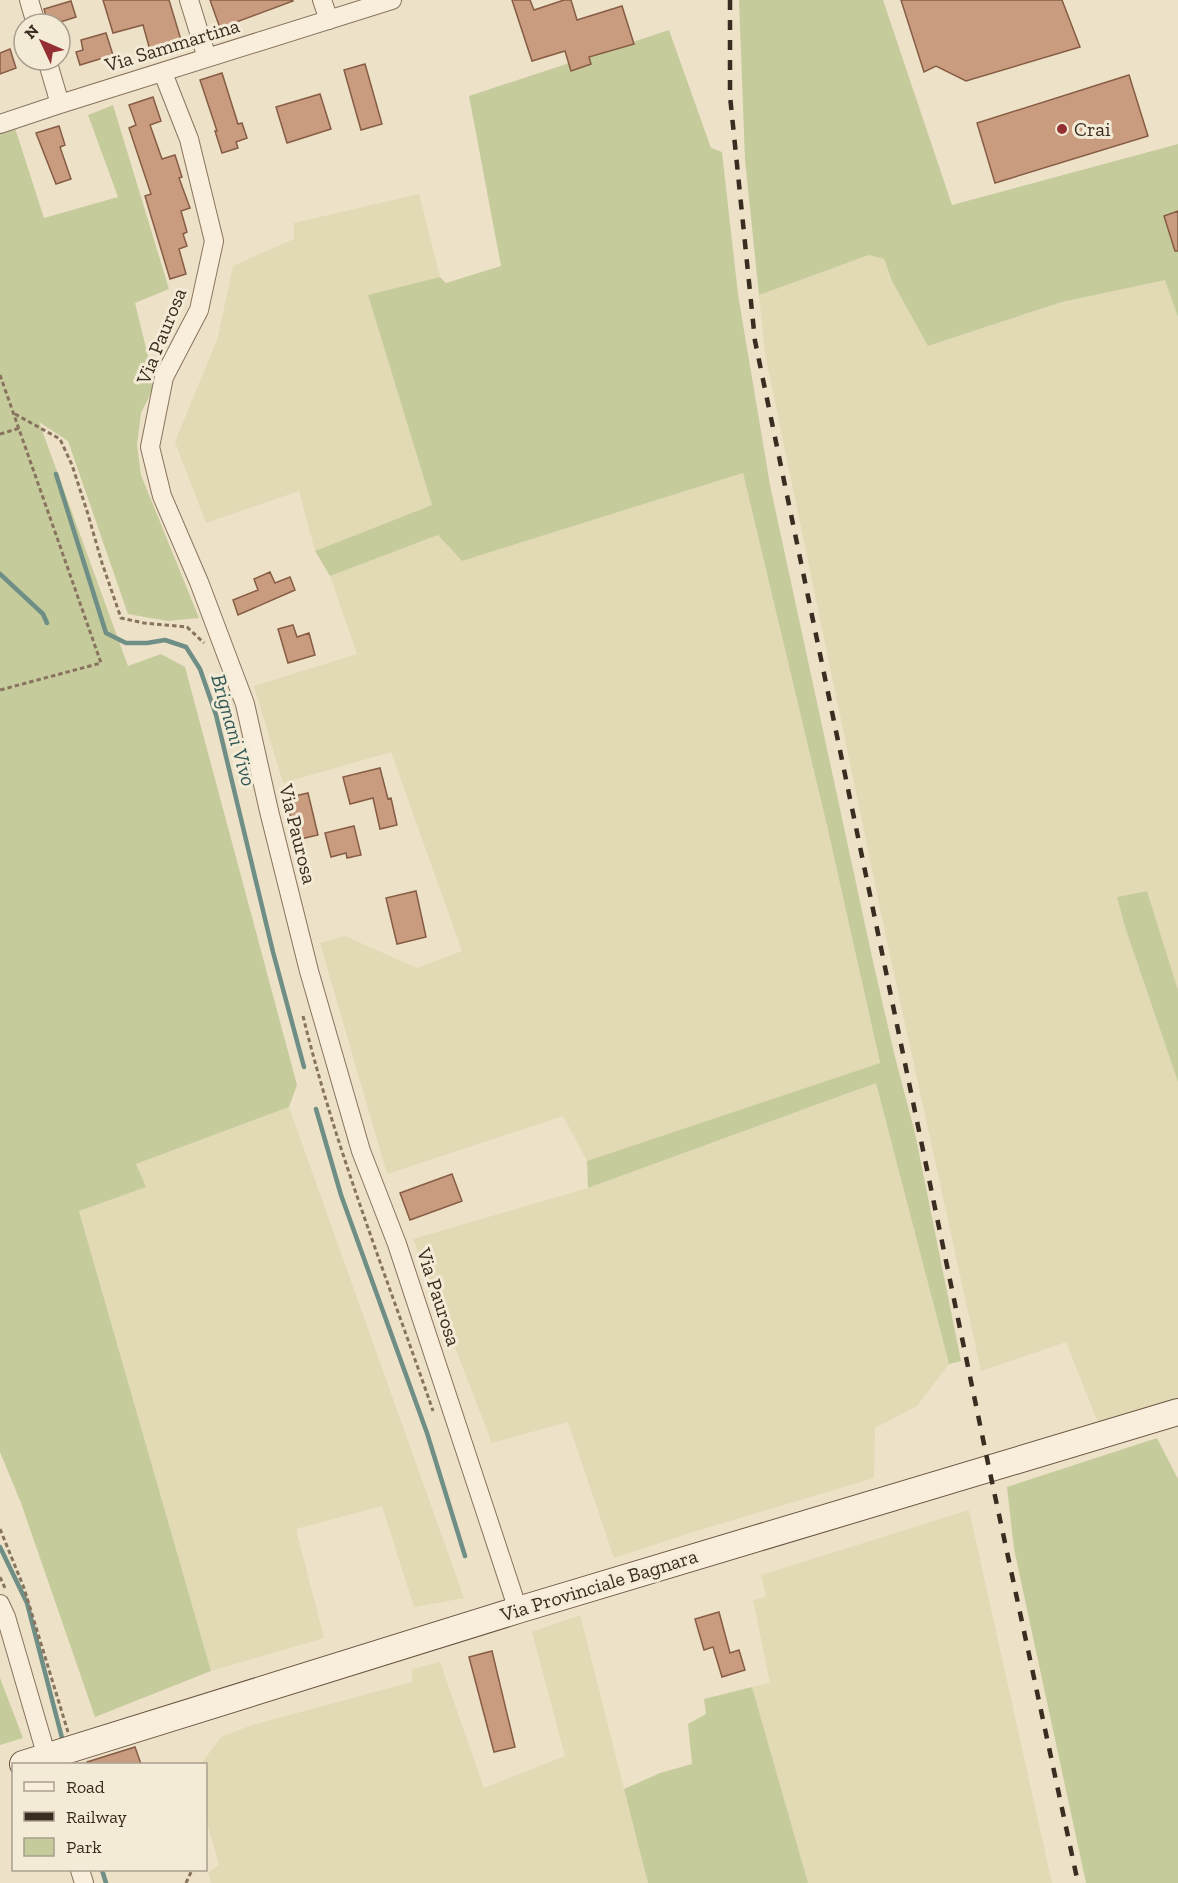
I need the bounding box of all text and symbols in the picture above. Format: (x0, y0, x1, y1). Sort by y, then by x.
north arrow (12, 12, 72, 72)
street label: Via Sammartina (101, 13, 242, 77)
text: N (21, 21, 43, 43)
place label: Crai (1074, 117, 1111, 141)
marker: Crai (1055, 122, 1069, 136)
street label: Via Paurosa (130, 284, 191, 389)
water label: Brignani Vivo (206, 671, 262, 789)
street label: Via Paurosa (274, 781, 322, 887)
street label: Via Paurosa (412, 1244, 466, 1349)
street label: Via Provinciale Bagnara (496, 1543, 701, 1627)
legend (12, 1763, 207, 1871)
text: Road (66, 1776, 105, 1798)
text: Railway (66, 1806, 128, 1828)
text: Park (66, 1836, 102, 1858)

